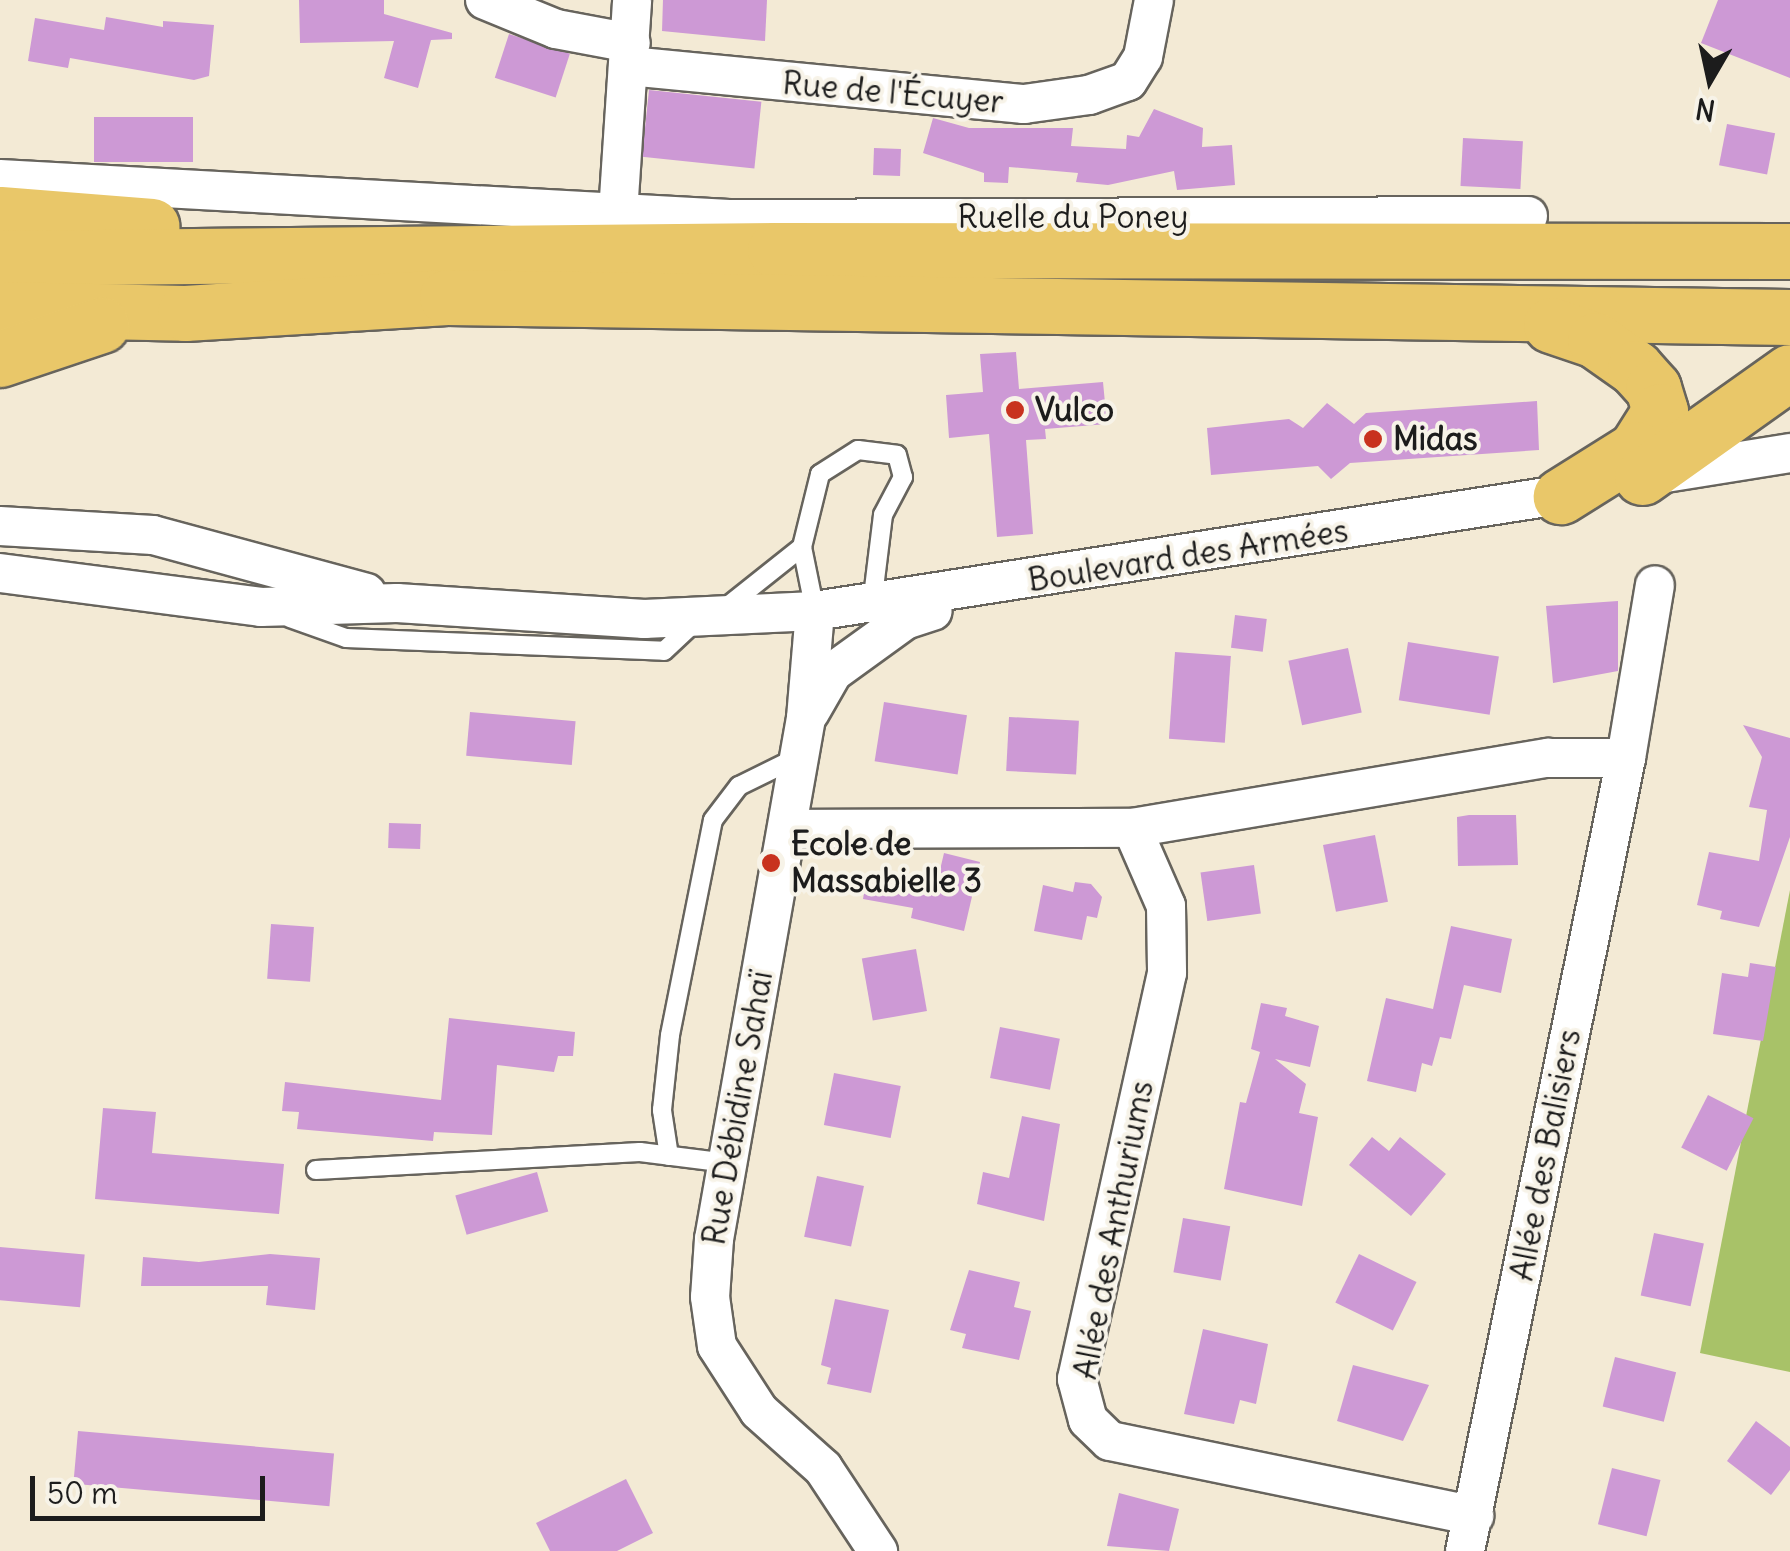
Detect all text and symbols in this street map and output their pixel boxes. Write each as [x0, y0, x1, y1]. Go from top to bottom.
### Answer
north arrow [1660, 30, 1760, 130]
street label: Rue de l'Écuyer [781, 64, 1005, 122]
text: N [1693, 90, 1718, 129]
street label: Ruelle du Poney [958, 198, 1188, 236]
place label: Vulco [1035, 391, 1114, 429]
marker: Vulco [1004, 399, 1026, 421]
place label: Midas [1393, 420, 1478, 458]
marker: Midas [1362, 428, 1384, 450]
street label: Boulevard des Armées [1025, 512, 1351, 600]
place label: Ecole de Massabielle 3 [791, 826, 982, 901]
marker: Ecole de Massabielle 3 [760, 852, 782, 874]
street label: Rue Débidine Sahaï [695, 968, 781, 1248]
street label: Allée des Balisiers [1503, 1026, 1589, 1284]
street label: Allée des Anthuriums [1066, 1078, 1162, 1382]
scale bar [35, 1456, 270, 1518]
text: 50 m [47, 1474, 117, 1512]

